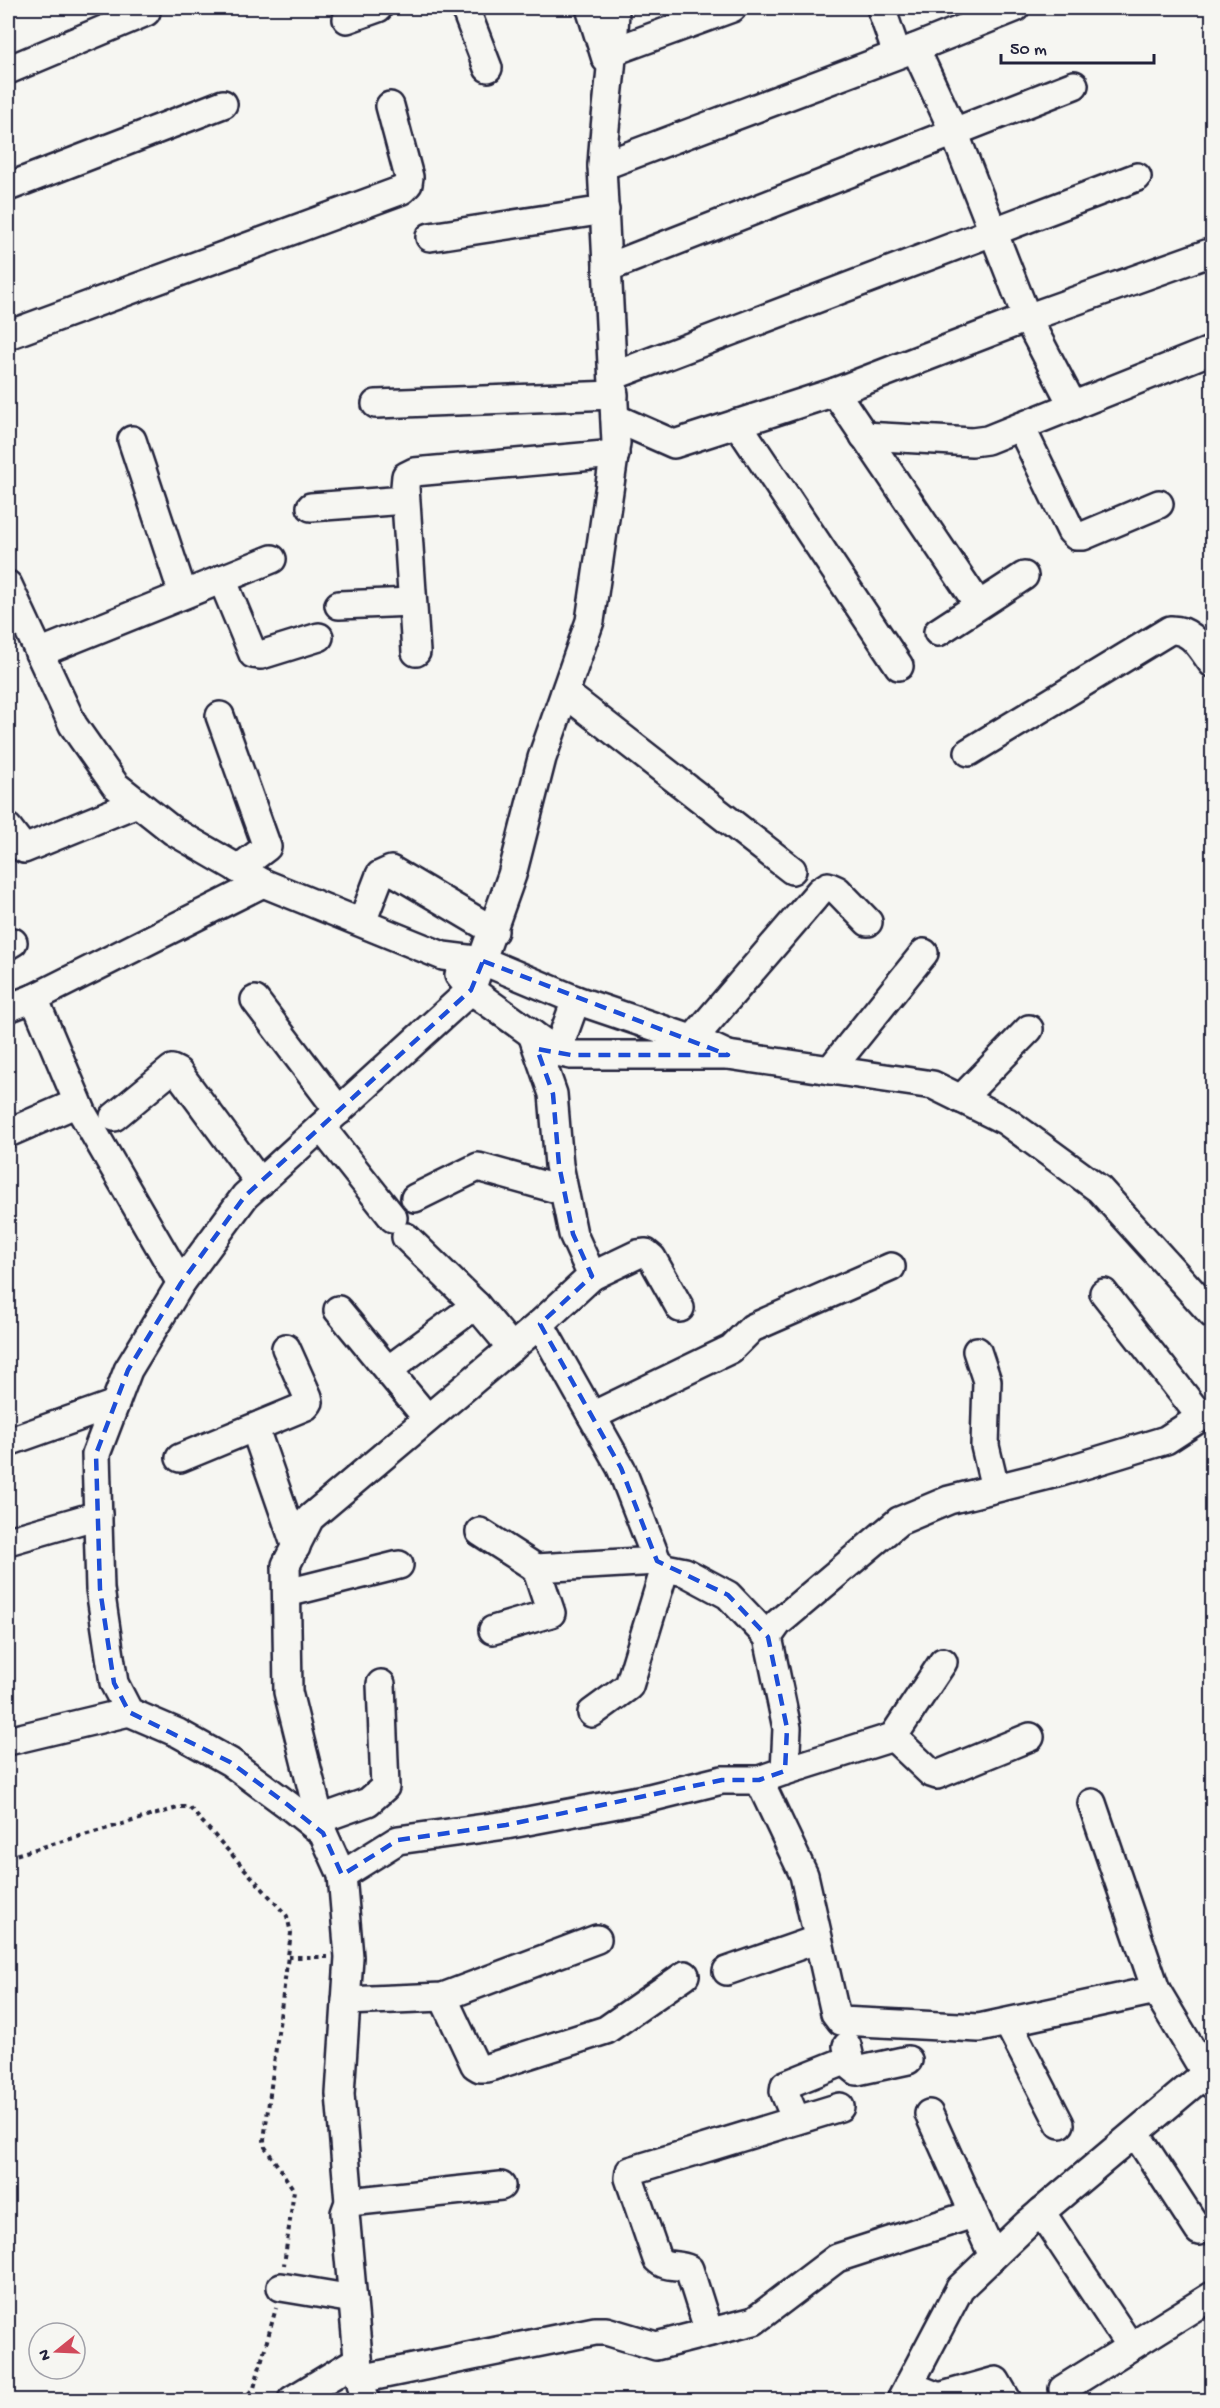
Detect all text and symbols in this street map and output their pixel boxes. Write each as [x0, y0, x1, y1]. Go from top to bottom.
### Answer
scale bar [1001, 27, 1154, 65]
text: 50 m [1010, 40, 1047, 61]
north arrow [27, 2321, 87, 2381]
text: N [35, 2346, 57, 2362]

